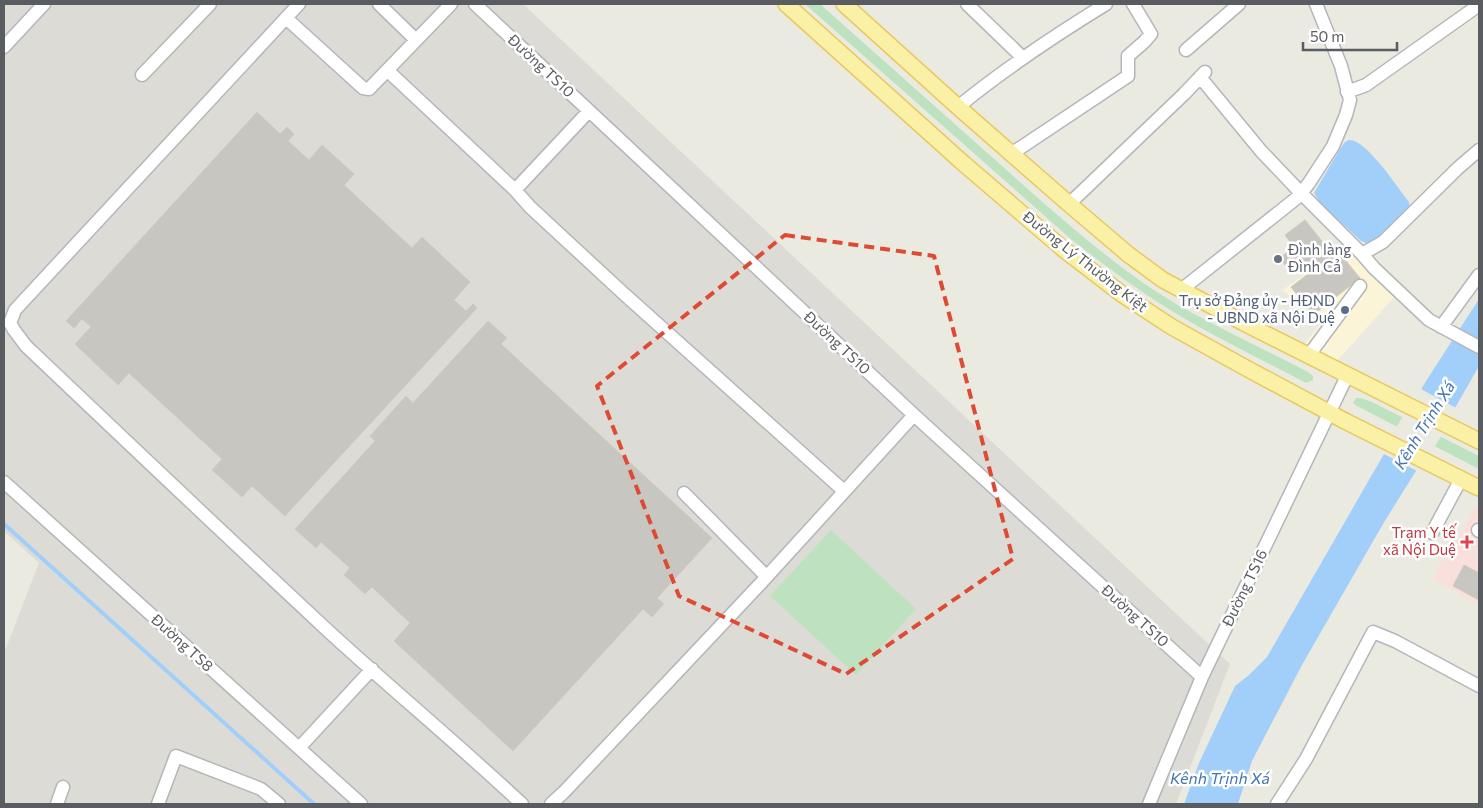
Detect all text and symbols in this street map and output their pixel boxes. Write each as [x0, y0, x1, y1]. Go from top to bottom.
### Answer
scale bar [1303, 20, 1397, 52]
text: 50 m [1310, 27, 1344, 45]
street label: Đường TS10 [504, 29, 579, 101]
street label: Đường Lý Thường Kiệt [1019, 206, 1151, 315]
place label: Đình làng Đình Cả [1287, 240, 1351, 275]
marker: Đình làng Đình Cả [1272, 253, 1284, 265]
place label: Trụ sở Đảng ủy - HĐND - UBND xã Nội Duệ [1179, 291, 1335, 326]
marker: Trụ sở Đảng ủy - HĐND - UBND xã Nội Duệ [1339, 304, 1351, 316]
street label: Đường TS10 [800, 306, 875, 378]
water label: Kênh Trịnh Xá [1389, 377, 1458, 472]
place label: Trạm Y tế xã Nội Duệ [1383, 523, 1458, 558]
marker: Trạm Y tế xã Nội Duệ [1460, 535, 1474, 549]
street label: Đường TS16 [1217, 546, 1271, 630]
street label: Đường TS10 [1098, 580, 1173, 650]
street label: Đường TS8 [147, 609, 217, 675]
water label: Kênh Trịnh Xá [1170, 768, 1271, 787]

